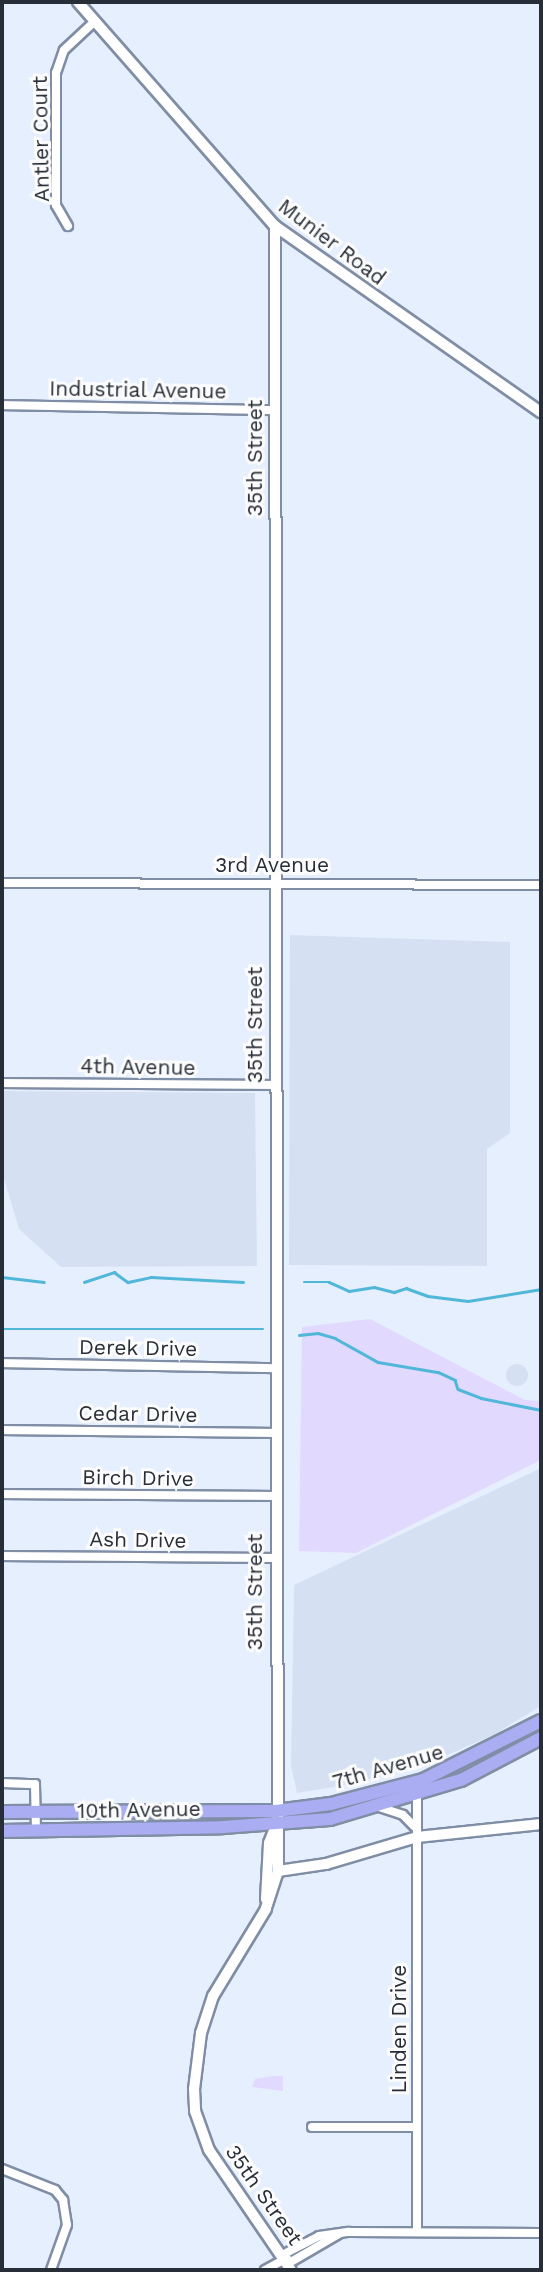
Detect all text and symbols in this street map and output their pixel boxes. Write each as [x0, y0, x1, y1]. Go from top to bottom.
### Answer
street label: Antler Court [27, 76, 55, 202]
street label: Munier Road [273, 193, 391, 291]
street label: Industrial Avenue [48, 376, 228, 404]
street label: 35th Street [242, 400, 268, 516]
street label: 3rd Avenue [214, 852, 330, 878]
street label: 35th Street [242, 967, 268, 1083]
street label: 4th Avenue [80, 1053, 196, 1081]
street label: Derek Drive [78, 1334, 198, 1362]
street label: Cedar Drive [78, 1400, 198, 1428]
street label: Birch Drive [82, 1464, 194, 1492]
street label: Ash Drive [89, 1527, 187, 1553]
street label: 35th Street [242, 1534, 268, 1650]
street label: 7th Avenue [329, 1739, 447, 1795]
street label: 10th Avenue [77, 1796, 201, 1824]
street label: Linden Drive [386, 1965, 412, 2093]
street label: 35th Street [220, 2140, 308, 2250]

